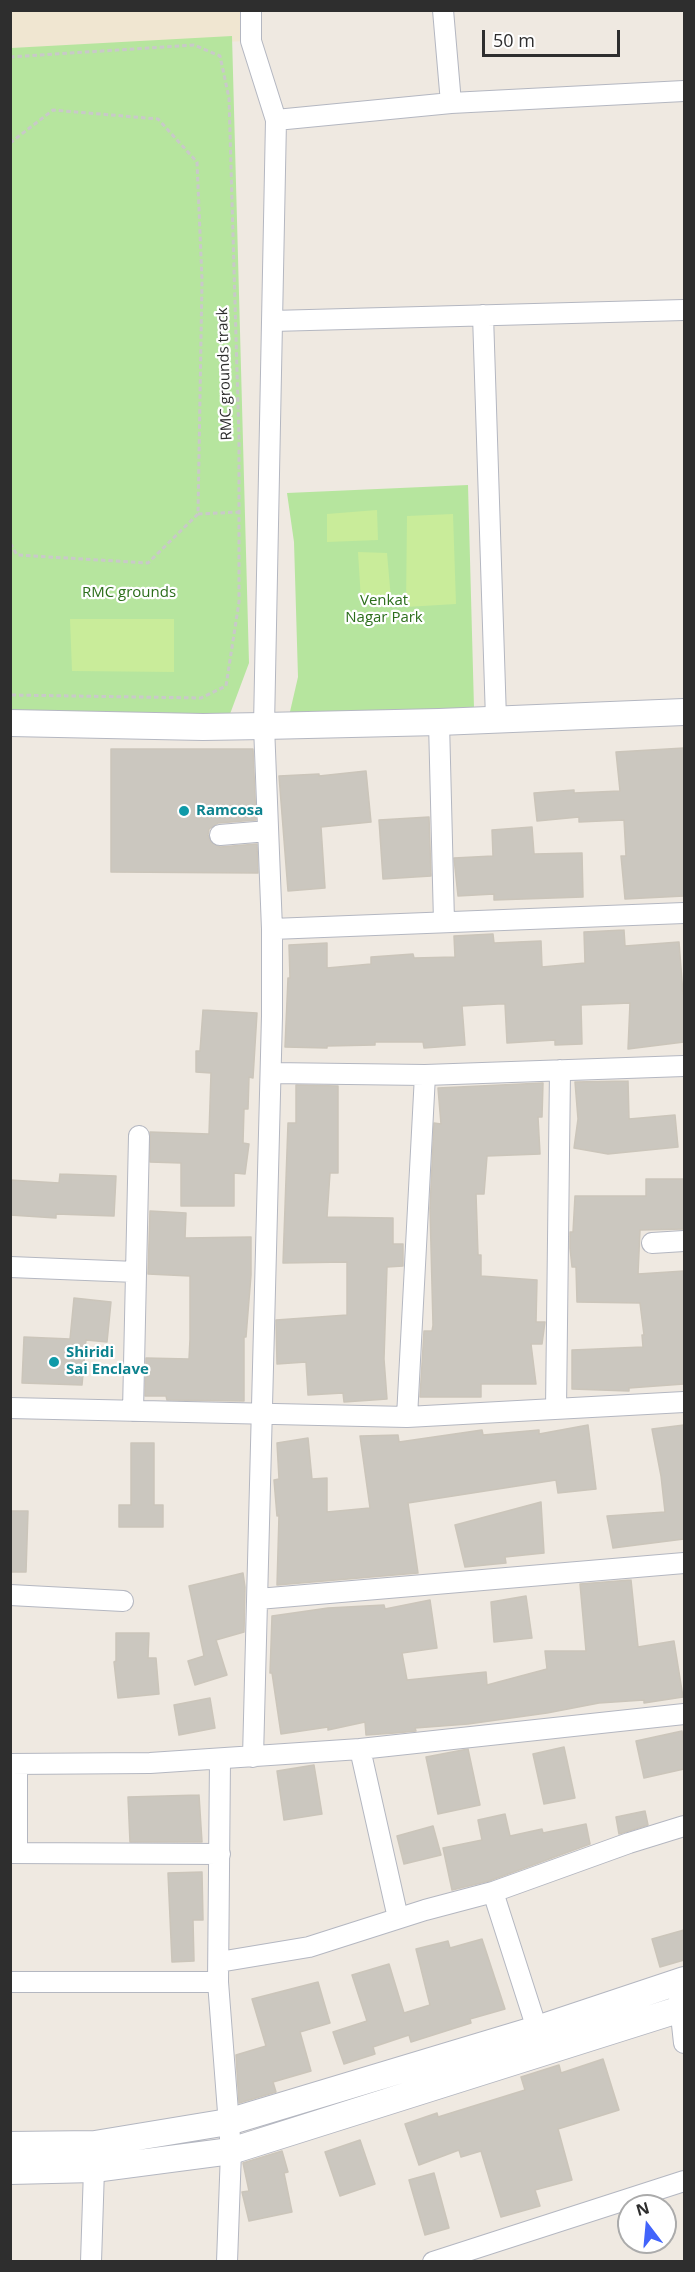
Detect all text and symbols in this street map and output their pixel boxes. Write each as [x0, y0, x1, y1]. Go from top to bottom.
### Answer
scale bar [485, 18, 623, 56]
text: 50 m [493, 28, 535, 52]
street label: RMC grounds track [214, 307, 236, 441]
park label: RMC grounds [82, 584, 176, 602]
park label: Venkat Nagar Park [345, 592, 423, 627]
place label: Ramcosa [196, 802, 263, 820]
marker: Ramcosa [177, 804, 191, 818]
place label: Shiridi Sai Enclave [66, 1344, 149, 1379]
marker: Shiridi Sai Enclave [47, 1355, 61, 1369]
north arrow [617, 2194, 677, 2254]
text: N [633, 2196, 652, 2221]

